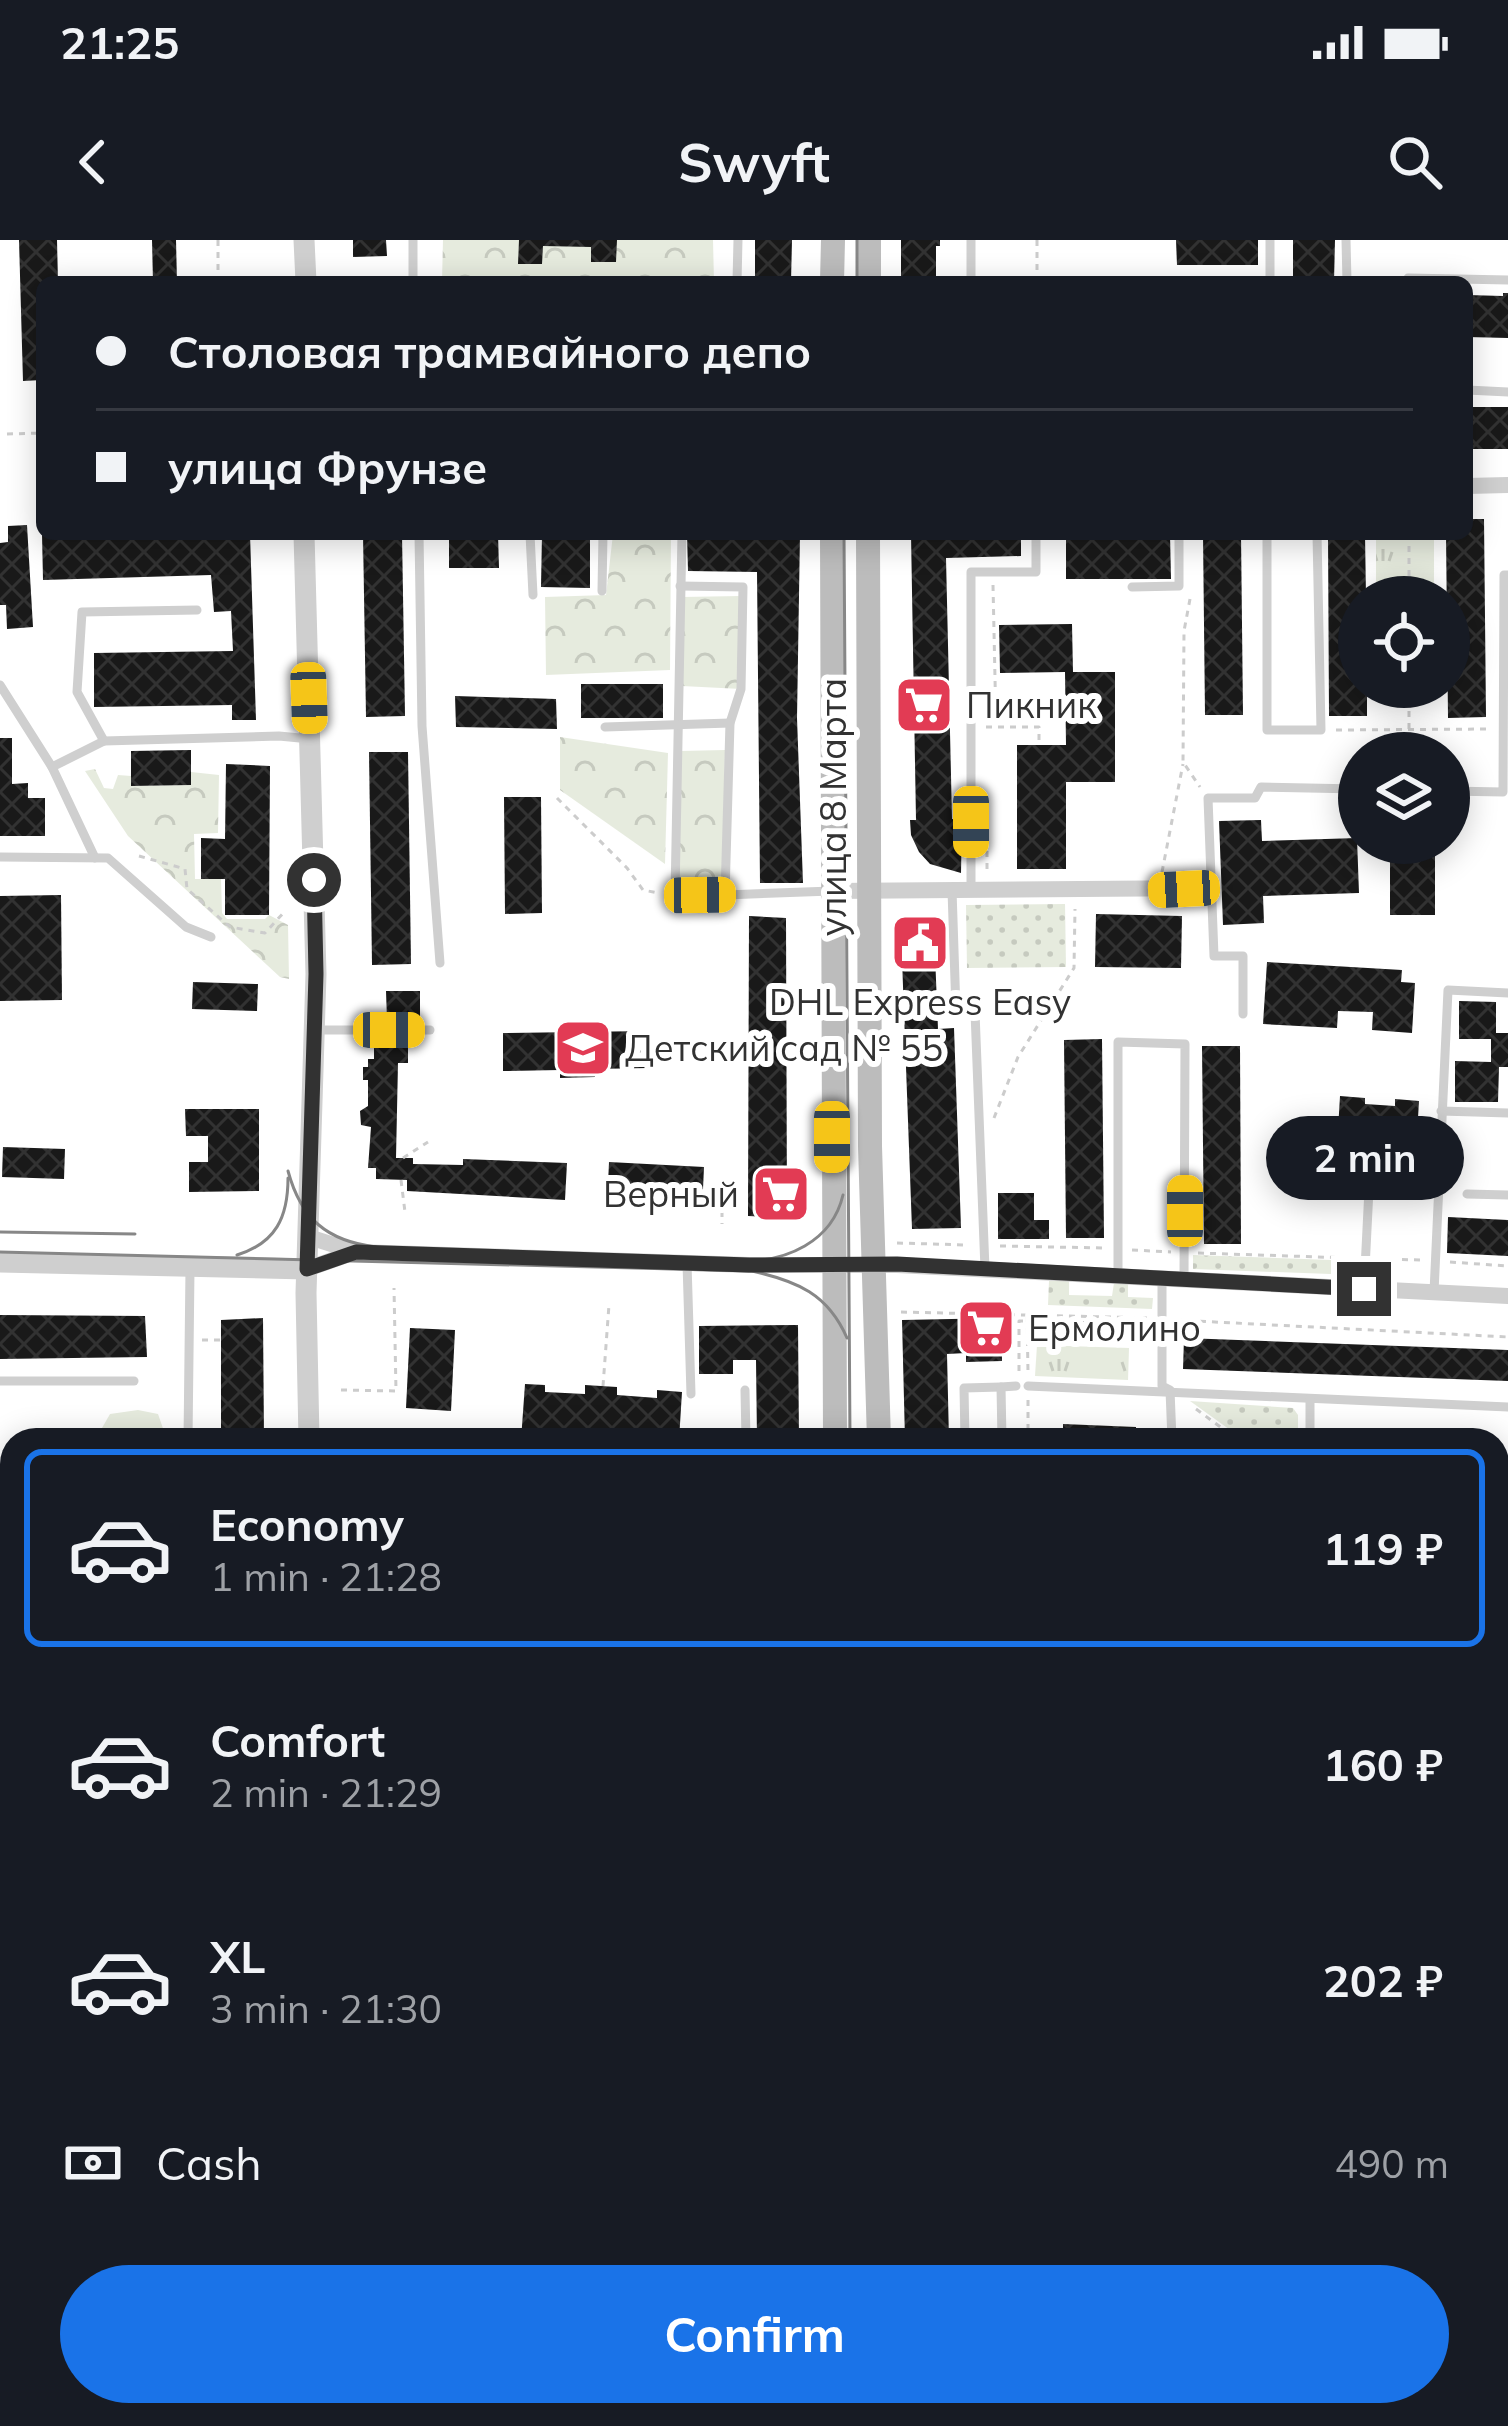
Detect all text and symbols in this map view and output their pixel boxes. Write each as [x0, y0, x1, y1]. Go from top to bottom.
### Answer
text: 21:25 [60, 14, 179, 70]
text: Swyft [678, 128, 830, 196]
icon: back [60, 129, 126, 195]
icon: search [1382, 129, 1448, 195]
text: Столовая трамвайного депо [168, 323, 811, 379]
text: улица Фрунзе [168, 439, 487, 495]
map controls [1338, 576, 1470, 864]
button: locate [1338, 576, 1470, 708]
car [290, 661, 328, 735]
supermarket icon: Пикник [893, 674, 955, 736]
street label: улица 8 Марта [810, 678, 855, 936]
place label: Пикник [966, 682, 1097, 727]
button: layers [1338, 732, 1470, 864]
car [953, 786, 989, 858]
route start [287, 853, 341, 907]
car [1147, 869, 1221, 909]
car [664, 876, 736, 914]
public building icon: DHL Express Easy [889, 912, 951, 974]
place label: DHL Express Easy [769, 979, 1071, 1024]
car [353, 1012, 425, 1048]
school or university icon: Детский сад № 55 [552, 1017, 614, 1079]
place label: Детский сад № 55 [625, 1025, 943, 1070]
car [814, 1101, 850, 1173]
callout: 2 min [1265, 1115, 1463, 1199]
text: 2 min [1314, 1133, 1416, 1182]
supermarket icon: Верный [750, 1163, 812, 1225]
place label: Верный [603, 1171, 739, 1216]
car [1167, 1175, 1203, 1247]
route end [1337, 1262, 1391, 1316]
supermarket icon: Ермолино [955, 1297, 1017, 1359]
place label: Ермолино [1028, 1305, 1201, 1350]
icon: car [66, 1494, 174, 1602]
text: Economy [210, 1496, 404, 1552]
text: 119 ₽ [1323, 1520, 1443, 1576]
text: 1 min · 21:28 [210, 1552, 442, 1601]
icon: car [66, 1710, 174, 1818]
text: Comfort [210, 1712, 385, 1768]
text: 160 ₽ [1323, 1736, 1443, 1792]
text: 2 min · 21:29 [210, 1768, 442, 1817]
icon: car [66, 1926, 174, 2034]
text: XL [210, 1928, 265, 1984]
text: 202 ₽ [1323, 1952, 1443, 2008]
text: 3 min · 21:30 [210, 1984, 442, 2033]
icon: cash [60, 2130, 126, 2196]
text: Cash [156, 2135, 262, 2191]
text: 490 m [1334, 2139, 1449, 2188]
button: Confirm [60, 2265, 1449, 2403]

